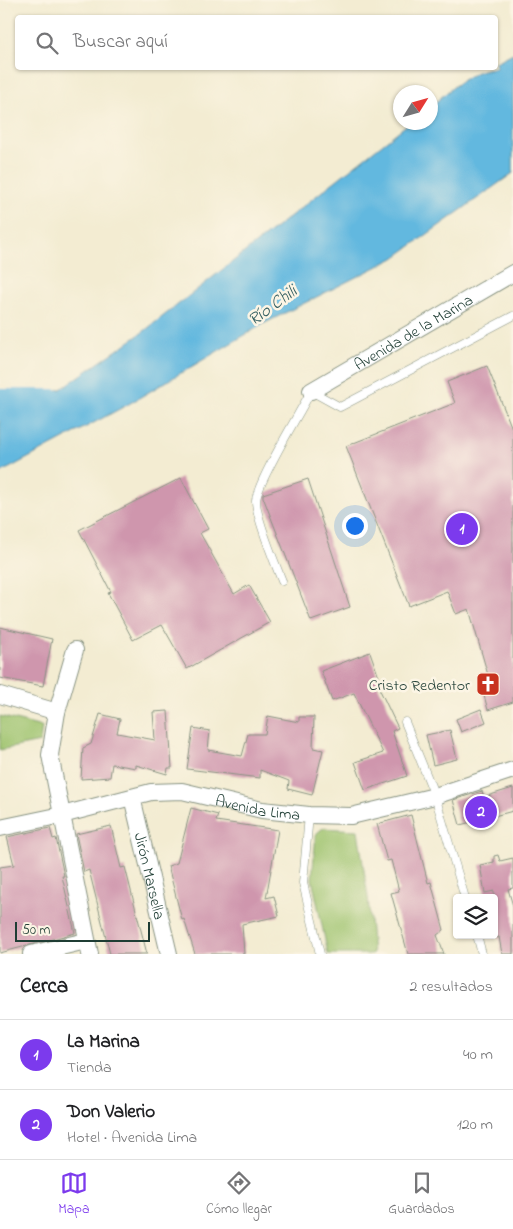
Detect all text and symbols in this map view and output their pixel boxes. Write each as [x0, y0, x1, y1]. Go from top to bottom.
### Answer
search box [15, 15, 498, 70]
icon: search [33, 29, 61, 57]
text: Buscar aquí [73, 29, 168, 56]
north arrow [393, 85, 438, 130]
water label: Río Chili [243, 279, 304, 333]
street label: Avenida de la Marina [350, 289, 478, 377]
pin: 1 [446, 510, 478, 548]
your location [342, 513, 368, 539]
church icon: Cristo Redentor [475, 671, 501, 697]
place label: Cristo Redentor [369, 674, 470, 698]
street label: Avenida Lima [213, 789, 301, 828]
pin: 2 [465, 793, 497, 831]
street label: Jirón Marsella [127, 830, 170, 922]
map controls [453, 894, 498, 939]
button: layers [453, 894, 498, 939]
scale bar [15, 919, 150, 942]
text: 50 m [22, 920, 50, 941]
text: Cerca [20, 972, 68, 1002]
text: 2 resultados [410, 975, 493, 999]
text: La Marina [67, 1029, 140, 1056]
text: 1 [33, 1043, 39, 1067]
text: 40 m [463, 1043, 493, 1067]
text: Tienda [67, 1056, 112, 1080]
text: Don Valerio [67, 1099, 155, 1126]
text: 2 [32, 1113, 40, 1137]
text: 120 m [457, 1113, 493, 1137]
text: Hotel · Avenida Lima [67, 1126, 197, 1150]
tab: Mapa [58, 1169, 90, 1220]
tab: Cómo llegar [206, 1169, 272, 1220]
tab: Guardados [388, 1169, 455, 1220]

